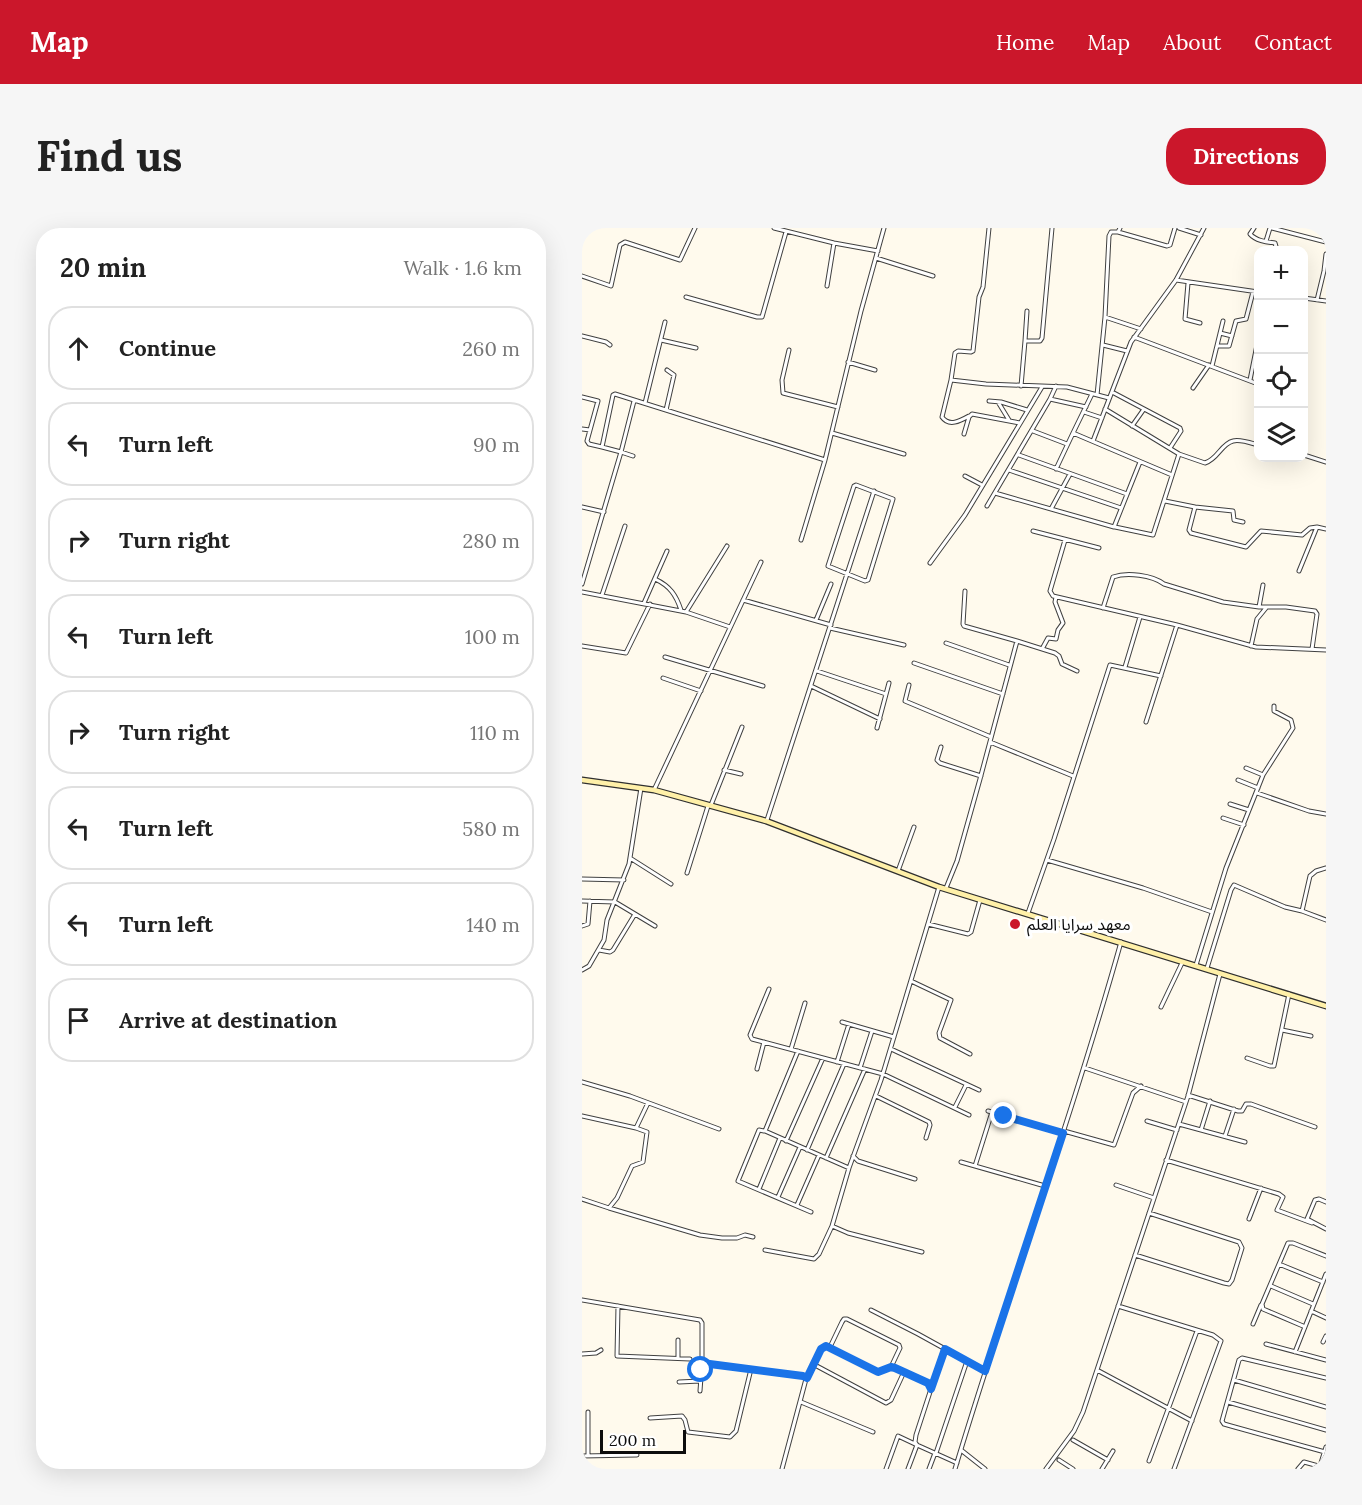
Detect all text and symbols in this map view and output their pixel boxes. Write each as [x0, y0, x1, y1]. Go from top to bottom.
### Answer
text: Map [30, 24, 89, 60]
text: Home [996, 29, 1054, 56]
text: Map [1087, 29, 1130, 56]
text: About [1163, 29, 1221, 56]
text: Contact [1254, 29, 1332, 56]
button: Directions [1166, 128, 1326, 185]
text: Find us [36, 129, 182, 183]
map controls [1254, 246, 1308, 462]
button: + [1254, 246, 1308, 300]
text: 20 min [60, 251, 146, 284]
text: Walk · 1.6 km [403, 255, 522, 280]
button: − [1254, 300, 1308, 354]
icon: ahead [62, 332, 95, 365]
text: Continue [119, 334, 216, 362]
text: 260 m [462, 336, 520, 361]
button: locate [1254, 354, 1308, 408]
button: layers [1254, 408, 1308, 462]
icon: left [62, 428, 95, 461]
text: Turn left [119, 430, 213, 458]
text: 90 m [473, 432, 520, 457]
icon: right [62, 524, 95, 557]
text: Turn right [119, 526, 230, 554]
text: 280 m [462, 528, 520, 553]
icon: left [62, 620, 95, 653]
text: Turn left [119, 622, 213, 650]
text: 100 m [465, 624, 520, 649]
icon: right [62, 716, 95, 749]
text: Turn right [119, 718, 230, 746]
text: 110 m [470, 720, 520, 745]
icon: left [62, 812, 95, 845]
text: Turn left [119, 814, 213, 842]
text: 580 m [462, 816, 520, 841]
icon: left [62, 908, 95, 941]
text: Turn left [119, 910, 213, 938]
text: 140 m [466, 912, 520, 937]
place label: معهد سرايا العلم [1027, 914, 1131, 937]
marker: معهد سرايا العلم [1008, 917, 1022, 931]
icon: arrive [62, 1004, 95, 1037]
text: Arrive at destination [119, 1006, 337, 1034]
route end [990, 1102, 1016, 1128]
route start [687, 1356, 713, 1382]
scale bar [600, 1427, 686, 1454]
text: 200 m [609, 1430, 656, 1450]

